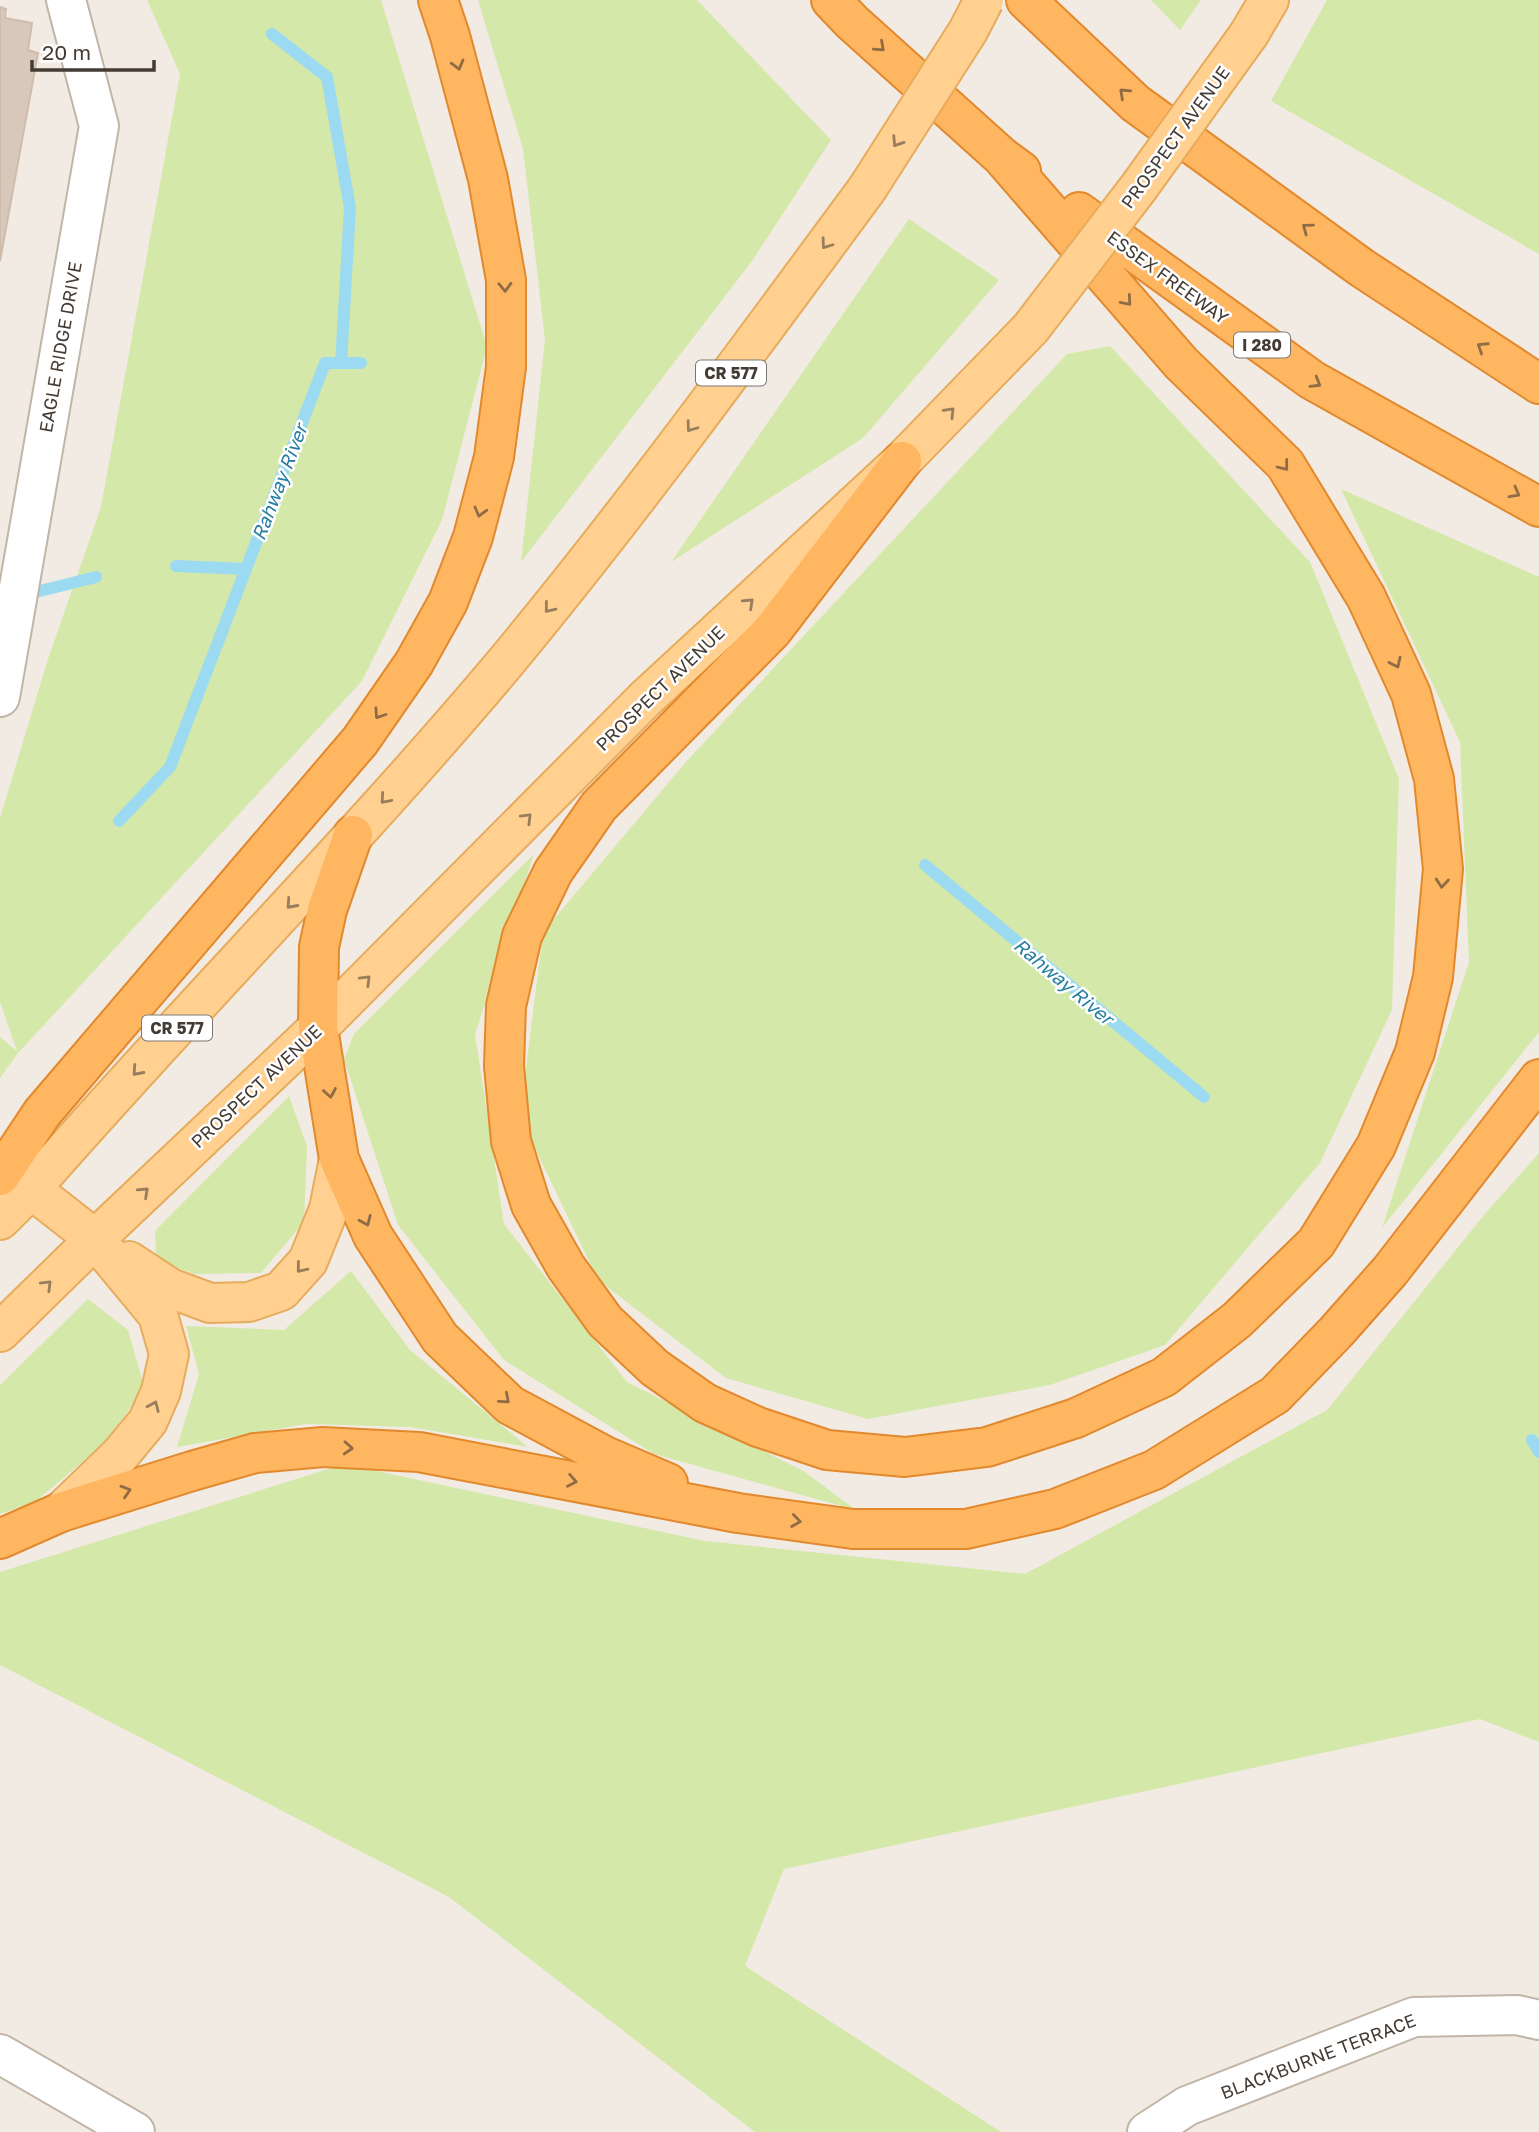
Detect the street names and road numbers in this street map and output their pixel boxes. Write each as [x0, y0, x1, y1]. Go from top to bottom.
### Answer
street label: PROSPECT AVENUE [1116, 62, 1234, 212]
street label: ESSEX FREEWAY [1103, 226, 1233, 329]
street label: EAGLE RIDGE DRIVE [34, 260, 86, 434]
road number: I 280 [1234, 332, 1290, 358]
road number: CR 577 [696, 360, 766, 386]
street label: PROSPECT AVENUE [591, 621, 729, 755]
road number: CR 577 [142, 1016, 212, 1040]
street label: PROSPECT AVENUE [186, 1020, 326, 1152]
street label: BLACKBURNE TERRACE [1217, 2009, 1419, 2103]

